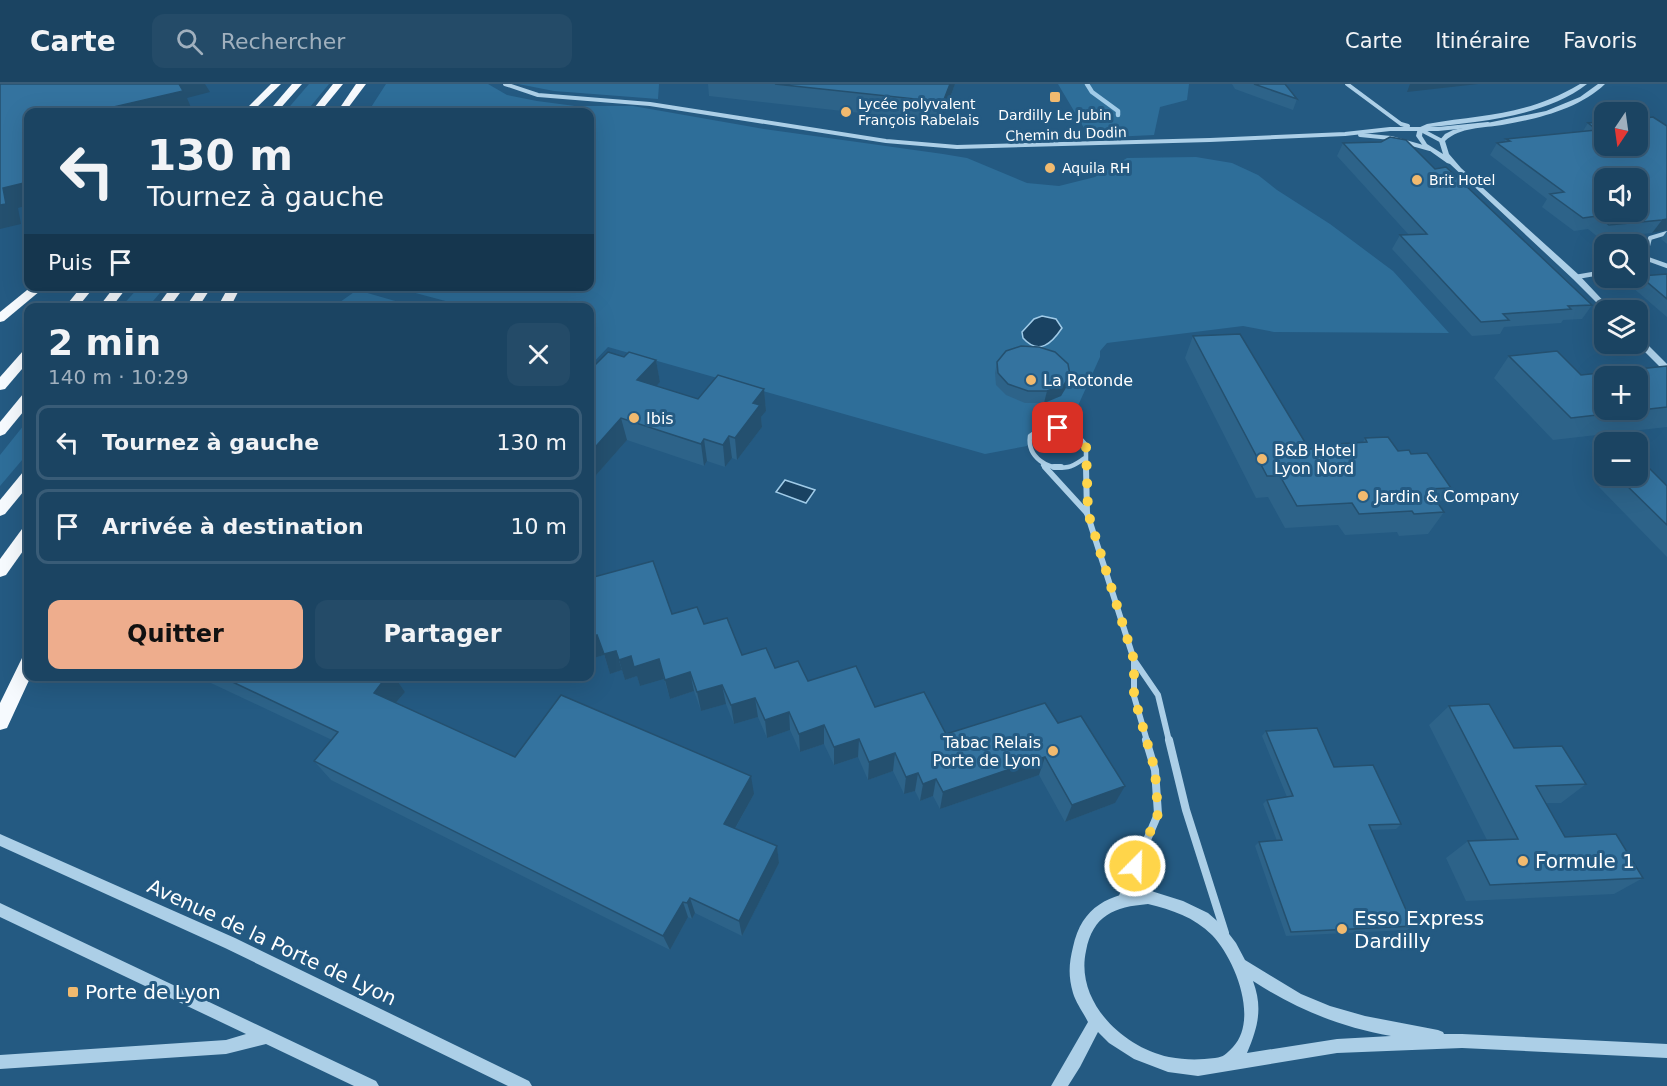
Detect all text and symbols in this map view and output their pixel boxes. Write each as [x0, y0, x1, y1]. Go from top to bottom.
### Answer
search box [152, 14, 572, 68]
text: Carte [30, 25, 116, 58]
icon: search [173, 25, 206, 58]
text: Rechercher [221, 29, 345, 54]
text: Carte [1345, 29, 1402, 53]
text: Itinéraire [1435, 29, 1530, 53]
text: Favoris [1563, 29, 1637, 53]
marker: Dardilly Le Jubin [1048, 90, 1062, 104]
place label: Lycée polyvalent François Rabelais [858, 96, 979, 128]
north arrow [1594, 102, 1648, 156]
map controls [1594, 102, 1648, 486]
marker: Lycée polyvalent François Rabelais [839, 105, 853, 119]
place label: Dardilly Le Jubin [998, 107, 1112, 123]
street label: Chemin du Dodin [1005, 124, 1127, 144]
text: 130 m [147, 131, 293, 180]
icon: left [48, 132, 126, 210]
place label: Aquila RH [1062, 160, 1130, 176]
marker: Aquila RH [1043, 161, 1057, 175]
button: sound [1594, 168, 1648, 222]
place label: Brit Hotel [1429, 172, 1495, 188]
marker: Brit Hotel [1410, 173, 1424, 187]
text: Tournez à gauche [147, 181, 384, 212]
button: search [1594, 234, 1648, 288]
icon: arrive [104, 246, 137, 279]
text: Puis [48, 250, 92, 275]
button: layers [1594, 300, 1648, 354]
text: 2 min [48, 322, 161, 363]
button: close [507, 323, 570, 386]
text: 140 m · 10:29 [48, 365, 189, 389]
button: + [1594, 366, 1648, 420]
place label: La Rotonde [1043, 371, 1133, 390]
marker: La Rotonde [1024, 373, 1038, 387]
pin [1032, 402, 1083, 453]
place label: Ibis [646, 409, 674, 428]
marker: Ibis [627, 411, 641, 425]
icon: arrive [1041, 411, 1074, 444]
icon: left [51, 426, 84, 459]
text: Tournez à gauche [102, 430, 319, 455]
text: 130 m [497, 430, 567, 455]
button: − [1594, 432, 1648, 486]
place label: B&B Hotel Lyon Nord [1274, 441, 1356, 478]
marker: B&B Hotel Lyon Nord [1255, 452, 1269, 466]
place label: Jardin & Company [1374, 487, 1519, 506]
marker: Jardin & Company [1356, 489, 1370, 503]
icon: arrive [51, 510, 84, 543]
text: Arrivée à destination [102, 514, 364, 539]
text: 10 m [511, 514, 567, 539]
button: Quitter [48, 600, 303, 669]
button: Partager [315, 600, 570, 669]
place label: Tabac Relais Porte de Lyon [932, 733, 1041, 770]
marker: Tabac Relais Porte de Lyon [1046, 744, 1060, 758]
position arrow [1103, 834, 1167, 898]
place label: Formule 1 [1535, 849, 1635, 873]
marker: Formule 1 [1516, 854, 1530, 868]
street label: Avenue de la Porte de Lyon [144, 874, 400, 1010]
place label: Esso Express Dardilly [1354, 906, 1484, 953]
marker: Esso Express Dardilly [1335, 922, 1349, 936]
place label: Porte de Lyon [85, 980, 221, 1004]
marker: Porte de Lyon [66, 985, 80, 999]

